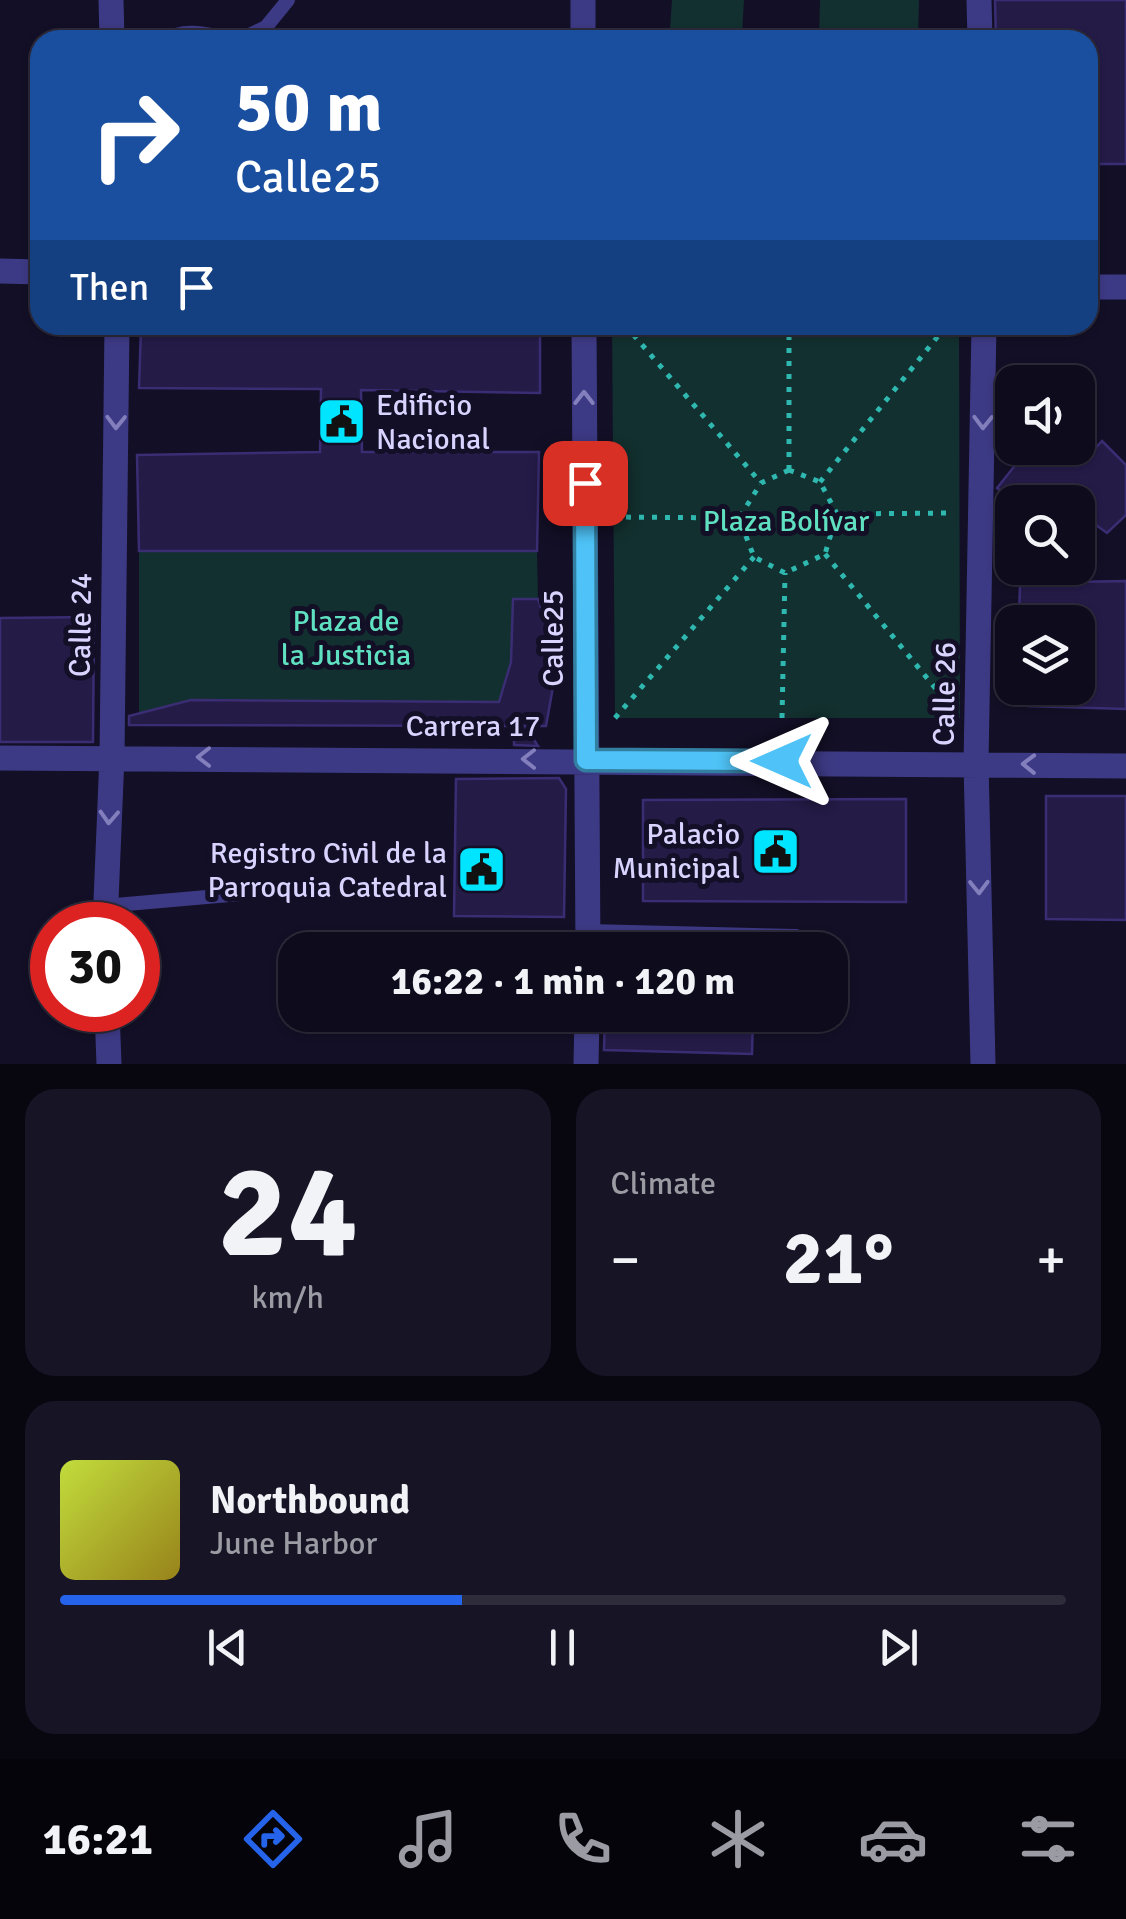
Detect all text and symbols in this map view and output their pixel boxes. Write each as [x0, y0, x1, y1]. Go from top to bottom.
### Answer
text: 50 m [235, 64, 383, 150]
icon: right [70, 70, 200, 200]
text: Calle25 [235, 150, 381, 205]
icon: arrive [169, 260, 224, 315]
text: Then [70, 264, 149, 311]
map controls [995, 365, 1095, 705]
button: sound [995, 365, 1095, 465]
place label: Edificio Nacional [376, 387, 490, 458]
one-way arrow [573, 389, 595, 404]
public building icon: Edificio Nacional [315, 396, 367, 448]
one-way arrow [972, 415, 993, 431]
one-way arrow [105, 416, 127, 431]
pin [543, 441, 628, 526]
icon: arrive [558, 456, 613, 511]
button: search [995, 485, 1095, 585]
park label: Plaza Bolívar [703, 503, 869, 540]
street label: Calle 24 [62, 573, 100, 677]
street label: Calle25 [535, 589, 572, 687]
park label: Plaza de la Justicia [281, 603, 411, 674]
button: layers [995, 605, 1095, 705]
street label: Calle 26 [926, 642, 964, 746]
street label: Carrera 17 [406, 708, 540, 745]
position arrow [730, 709, 834, 813]
one-way arrow [195, 746, 210, 768]
one-way arrow [520, 748, 536, 770]
one-way arrow [1020, 753, 1036, 775]
one-way arrow [99, 810, 120, 826]
place label: Palacio Municipal [612, 816, 740, 887]
public building icon: Palacio Municipal [749, 825, 801, 877]
place label: Registro Civil de la Parroquia Catedral [207, 835, 447, 906]
public building icon: Registro Civil de la Parroquia Catedral [456, 844, 508, 896]
one-way arrow [968, 880, 990, 896]
speed limit sign: 30 [30, 902, 160, 1032]
text: 16:22 · 1 min · 120 m [391, 958, 735, 1005]
text: 24 [218, 1133, 358, 1293]
text: Climate [611, 1164, 716, 1203]
text: 21° [783, 1212, 894, 1305]
text: − [611, 1226, 640, 1294]
text: + [1036, 1226, 1066, 1294]
text: km/h [252, 1278, 324, 1317]
text: Northbound [210, 1477, 410, 1524]
text: June Harbor [210, 1524, 377, 1563]
icon: previous [200, 1620, 255, 1675]
icon: pause [535, 1620, 590, 1675]
icon: next [871, 1620, 926, 1675]
icon: directions [238, 1804, 308, 1874]
icon: music [393, 1804, 463, 1874]
icon: phone [548, 1804, 618, 1874]
icon: climate [703, 1804, 773, 1874]
icon: car [858, 1804, 928, 1874]
icon: filters [1013, 1804, 1083, 1874]
text: 16:21 [43, 1812, 153, 1867]

